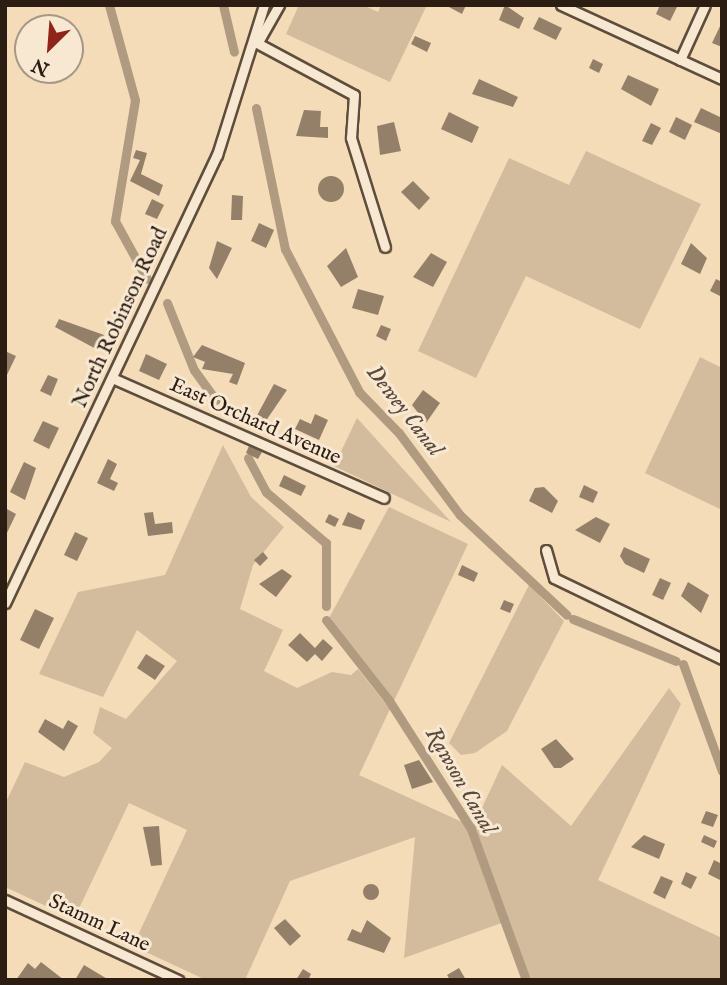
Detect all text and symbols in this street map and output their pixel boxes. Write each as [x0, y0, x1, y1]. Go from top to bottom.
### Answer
north arrow [14, 14, 84, 84]
text: N [28, 52, 54, 81]
street label: North Robinson Road [68, 224, 174, 412]
water label: Dewey Canal [360, 360, 448, 462]
street label: East Orchard Avenue [165, 373, 345, 471]
water label: Rawson Canal [418, 722, 502, 840]
street label: Stamm Lane [44, 890, 154, 958]

